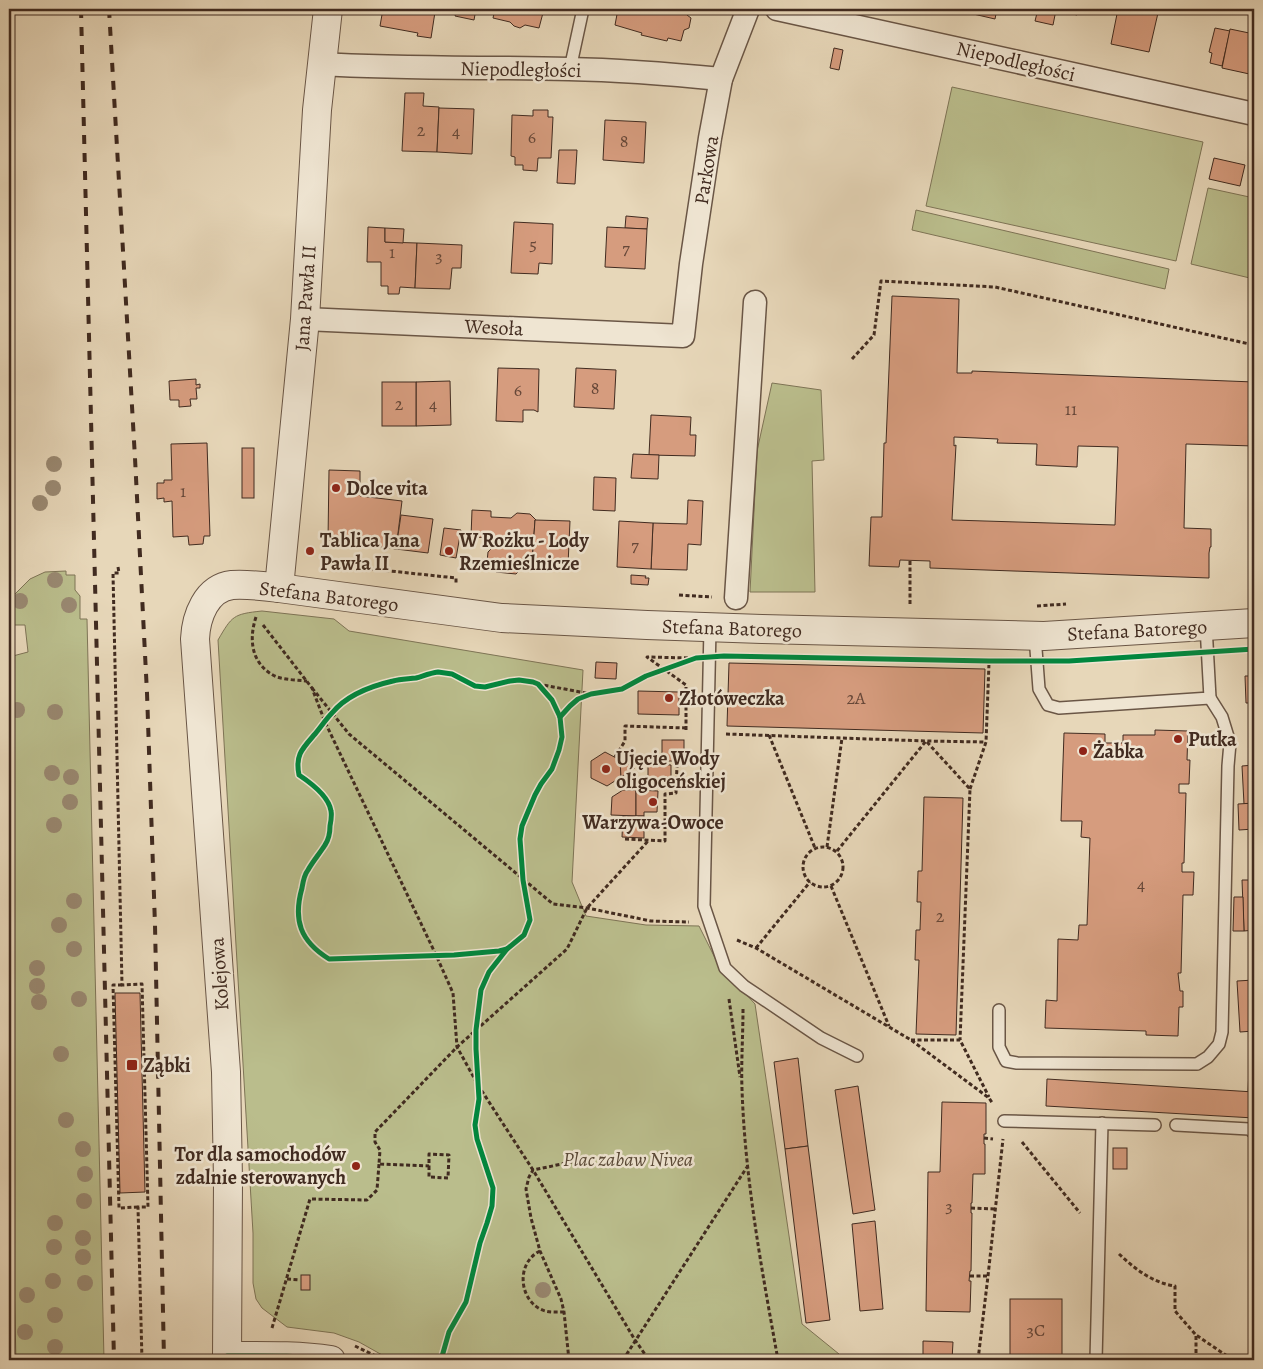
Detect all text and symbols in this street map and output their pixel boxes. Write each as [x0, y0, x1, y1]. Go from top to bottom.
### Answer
street label: Niepodległości [954, 35, 1078, 88]
street label: Niepodległości [460, 55, 582, 84]
house number: 2 [417, 118, 426, 142]
house number: 4 [452, 119, 460, 143]
house number: 6 [528, 125, 536, 149]
house number: 8 [620, 129, 628, 153]
street label: Parkowa [688, 133, 725, 207]
house number: 5 [529, 232, 537, 256]
house number: 7 [622, 236, 630, 260]
house number: 1 [389, 240, 395, 264]
street label: Jana Pawła II [288, 244, 323, 352]
house number: 3 [435, 244, 443, 268]
street label: Wesoła [463, 312, 525, 343]
house number: 8 [591, 376, 599, 400]
house number: 6 [514, 378, 522, 402]
house number: 2 [395, 392, 404, 416]
house number: 4 [429, 392, 437, 416]
house number: 11 [1065, 397, 1077, 421]
place label: Dolce vita [346, 475, 428, 502]
house number: 1 [180, 479, 186, 503]
marker: Dolce vita [330, 482, 342, 494]
place label: Tablica Jana Pawła II [320, 527, 420, 577]
place label: W Rożku - Lody Rzemieślnicze [458, 527, 590, 577]
house number: 7 [631, 533, 639, 557]
marker: Tablica Jana Pawła II [304, 545, 316, 557]
marker: W Rożku - Lody Rzemieślnicze [443, 545, 455, 557]
street label: Stefana Batorego [258, 575, 400, 618]
street label: Stefana Batorego [661, 613, 803, 644]
street label: Stefana Batorego [1066, 613, 1208, 648]
place label: Złotóweczka [679, 685, 785, 712]
house number: 2A [846, 686, 866, 710]
marker: Złotóweczka [663, 692, 675, 704]
place label: Putka [1188, 726, 1237, 753]
marker: Putka [1172, 733, 1184, 745]
place label: Żabka [1093, 738, 1145, 765]
place label: Ujęcie Wody oligoceńskiej [616, 745, 726, 795]
marker: Żabka [1077, 745, 1089, 757]
marker: Ujęcie Wody oligoceńskiej [600, 763, 612, 775]
marker: Warzywa-Owoce [647, 796, 659, 808]
place label: Warzywa-Owoce [581, 809, 724, 836]
house number: 4 [1137, 872, 1145, 896]
house number: 2 [936, 904, 945, 928]
street label: Kolejowa [203, 936, 236, 1012]
place label: Ząbki [143, 1052, 191, 1079]
marker: Ząbki [125, 1058, 139, 1072]
place label: Tor dla samochodów zdalnie sterowanych [175, 1141, 346, 1191]
park label: Plac zabaw Nivea [563, 1146, 693, 1173]
marker: Tor dla samochodów zdalnie sterowanych [350, 1160, 362, 1172]
house number: 3 [945, 1194, 953, 1218]
house number: 3C [1027, 1318, 1045, 1342]

